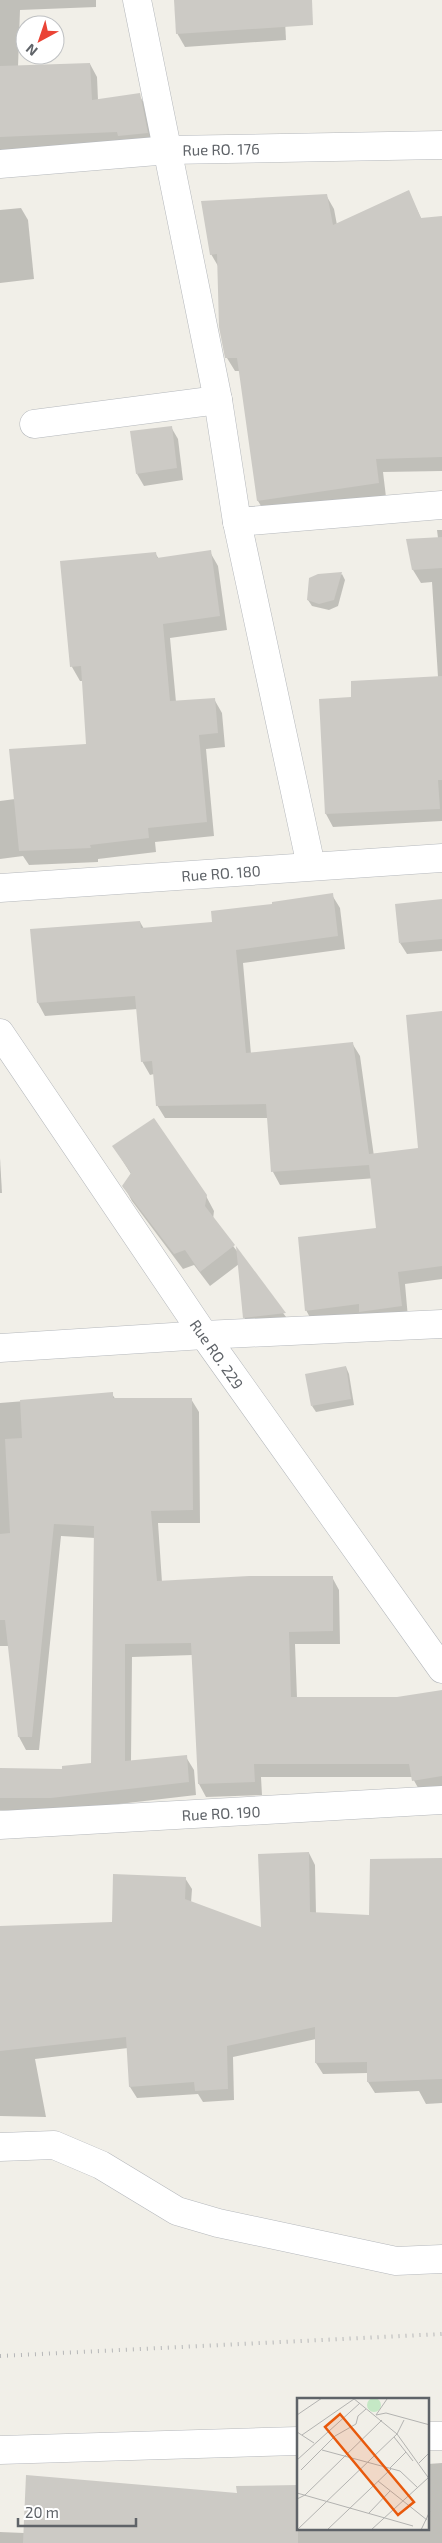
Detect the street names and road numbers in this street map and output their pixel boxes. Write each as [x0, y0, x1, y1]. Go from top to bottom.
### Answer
street label: Rue RO. 176 [182, 139, 260, 159]
street label: Rue RO. 180 [181, 861, 261, 885]
street label: Rue RO. 229 [186, 1316, 248, 1392]
street label: Rue RO. 190 [181, 1802, 261, 1824]

